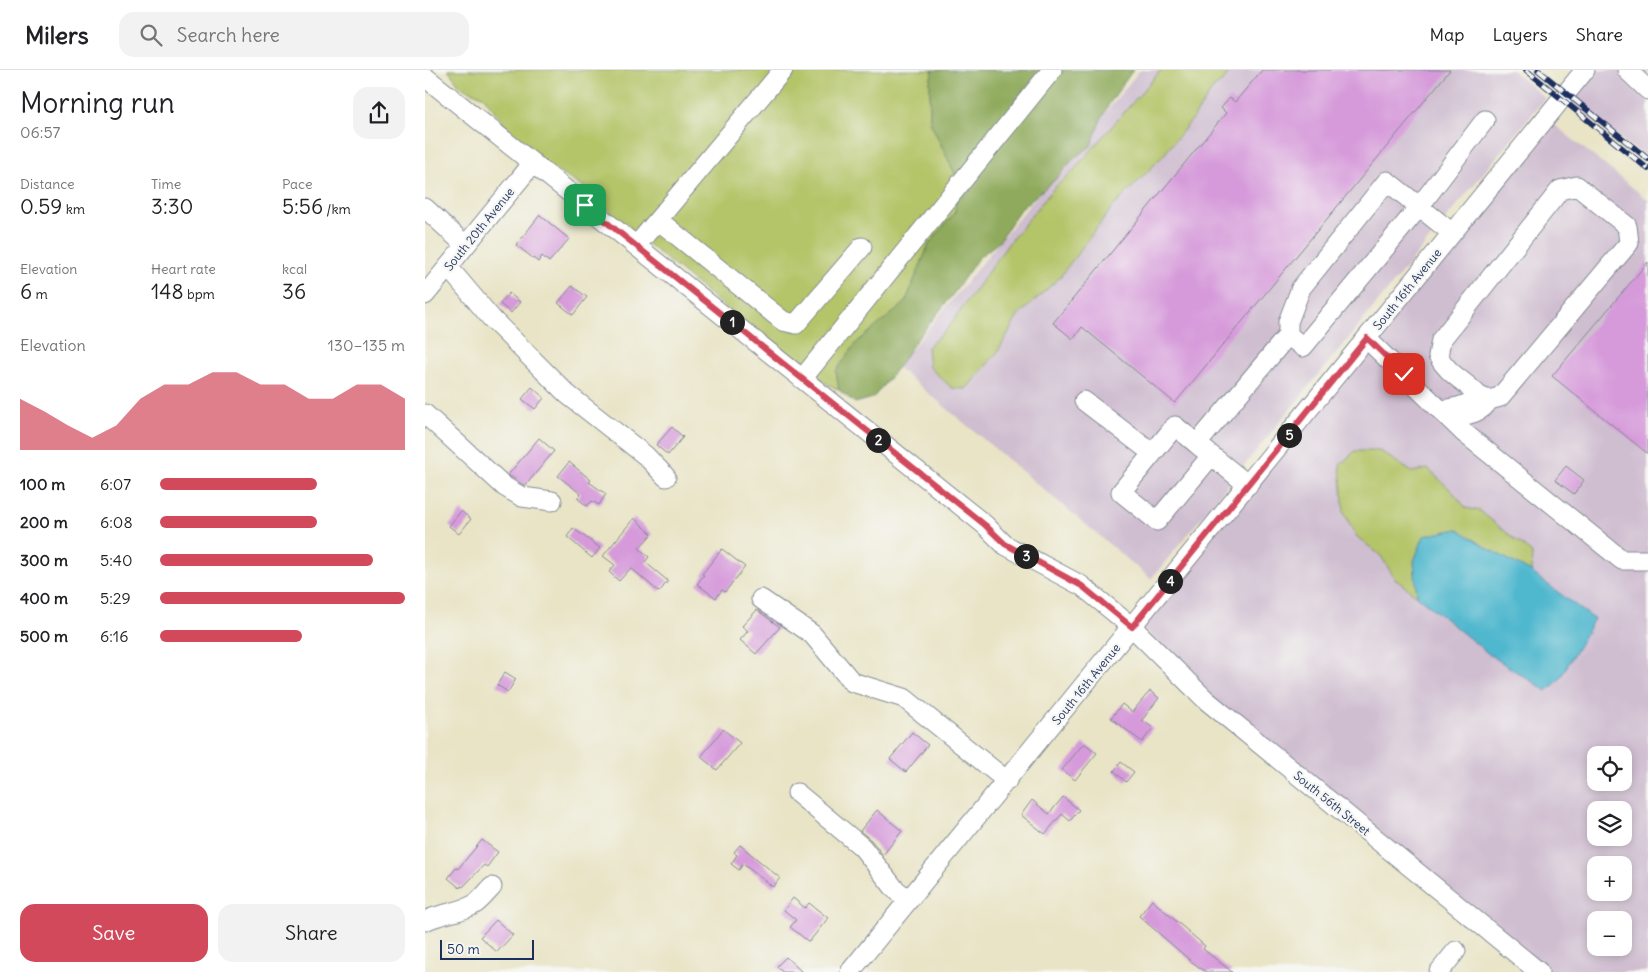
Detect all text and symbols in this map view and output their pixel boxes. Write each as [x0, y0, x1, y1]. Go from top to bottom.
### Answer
search box [119, 12, 469, 57]
text: Milers [25, 20, 89, 50]
icon: search [137, 21, 165, 49]
text: Search here [177, 23, 280, 47]
text: Map [1429, 23, 1464, 46]
text: Layers [1492, 23, 1548, 46]
text: Share [1576, 23, 1623, 46]
text: Morning run [20, 85, 175, 121]
button: share [353, 87, 405, 139]
text: 06:57 [20, 122, 60, 142]
text: Distance [20, 175, 75, 193]
text: Time [151, 175, 181, 193]
text: Pace [282, 175, 312, 193]
street label: South 20th Avenue [441, 184, 517, 274]
pin [564, 184, 606, 226]
icon: arrive [571, 191, 599, 219]
text: 0.59 [20, 193, 62, 220]
text: 3:30 [151, 193, 193, 220]
text: 5:56 [282, 193, 323, 220]
text: km [62, 200, 85, 218]
text: /km [323, 200, 351, 218]
street label: South 16th Avenue [1370, 245, 1444, 333]
text: Elevation [20, 260, 77, 278]
text: Heart rate [151, 260, 216, 278]
text: kcal [282, 260, 307, 278]
text: 6 [20, 278, 32, 305]
text: 148 [151, 278, 184, 305]
text: 36 [282, 278, 306, 305]
text: m [32, 285, 48, 303]
text: bpm [184, 285, 215, 303]
pin: 1 [719, 310, 745, 334]
text: 1 [730, 313, 735, 331]
text: Elevation [20, 335, 86, 355]
text: 130–135 m [327, 335, 405, 355]
pin [1383, 353, 1425, 395]
icon: check [1390, 360, 1418, 388]
pin: 5 [1277, 422, 1301, 448]
text: 5 [1285, 426, 1294, 444]
pin: 2 [865, 428, 891, 452]
text: 2 [875, 431, 882, 449]
text: 100 m [20, 474, 65, 494]
text: 6:07 [100, 474, 131, 494]
text: 200 m [20, 512, 68, 532]
text: 6:08 [100, 512, 133, 532]
pin: 3 [1013, 544, 1039, 568]
text: 3 [1023, 547, 1030, 565]
text: 300 m [20, 550, 68, 570]
text: 5:40 [100, 550, 133, 570]
pin: 4 [1157, 568, 1183, 594]
text: 4 [1166, 572, 1175, 590]
text: 400 m [20, 588, 68, 608]
text: 5:29 [100, 588, 131, 608]
text: 500 m [20, 626, 68, 646]
text: 6:16 [100, 626, 128, 646]
street label: South 16th Avenue [1049, 640, 1123, 728]
map controls [1587, 746, 1632, 956]
button: locate [1587, 746, 1632, 791]
street label: South 56th Street [1291, 768, 1373, 838]
button: layers [1587, 801, 1632, 846]
button: + [1587, 856, 1632, 901]
button: Save [20, 904, 208, 962]
button: Share [218, 904, 405, 962]
button: − [1587, 911, 1632, 956]
scale bar [440, 937, 534, 960]
text: 50 m [447, 940, 480, 958]

